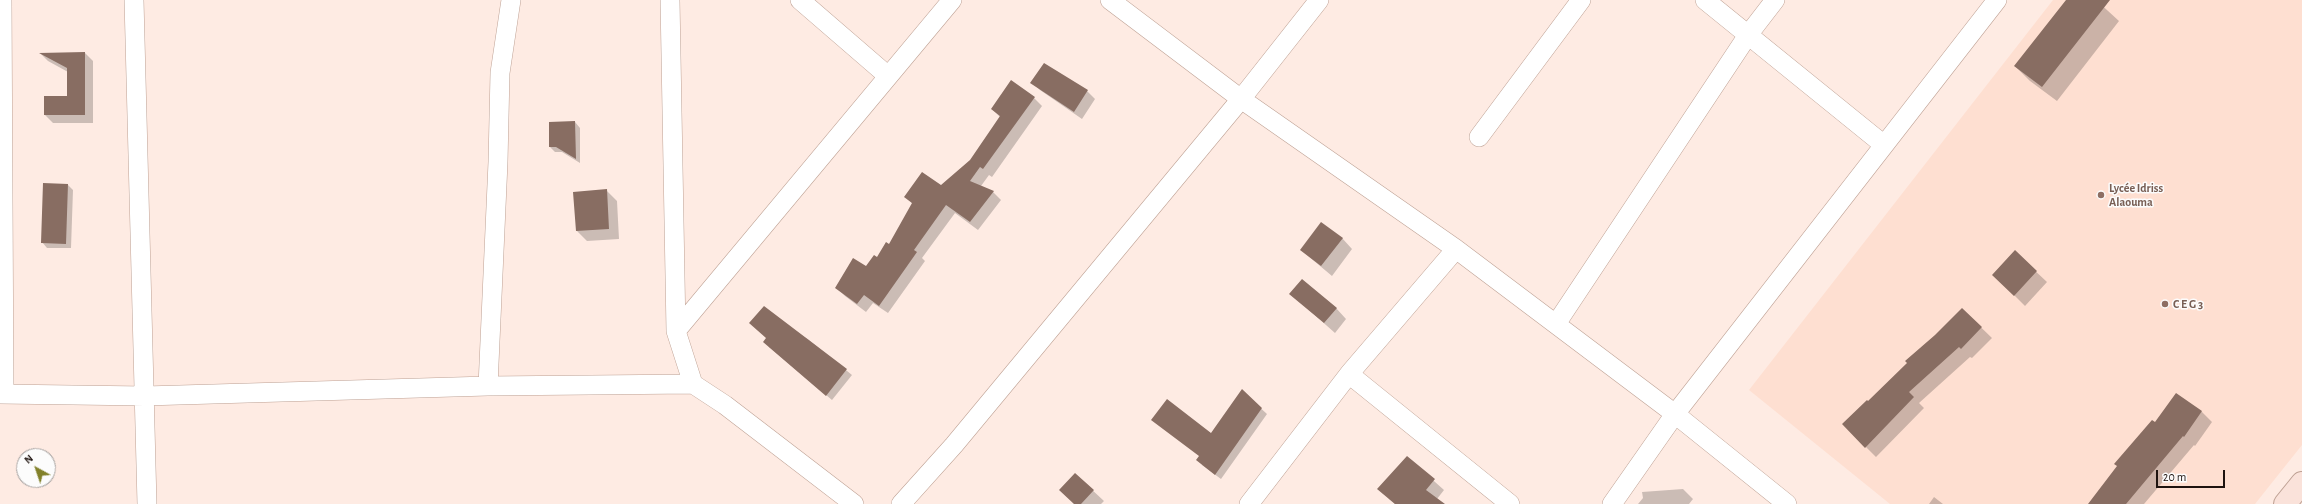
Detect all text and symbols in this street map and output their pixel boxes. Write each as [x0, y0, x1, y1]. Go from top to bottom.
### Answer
place label: Lycée Idriss Alaouma [2109, 181, 2163, 209]
marker: Lycée Idriss Alaouma [2096, 190, 2106, 200]
place label: C E G 3 [2173, 297, 2203, 311]
marker: C E G 3 [2160, 299, 2170, 309]
north arrow [16, 448, 56, 488]
text: N [22, 453, 35, 466]
scale bar [2158, 462, 2227, 488]
text: 20 m [2163, 471, 2186, 483]

